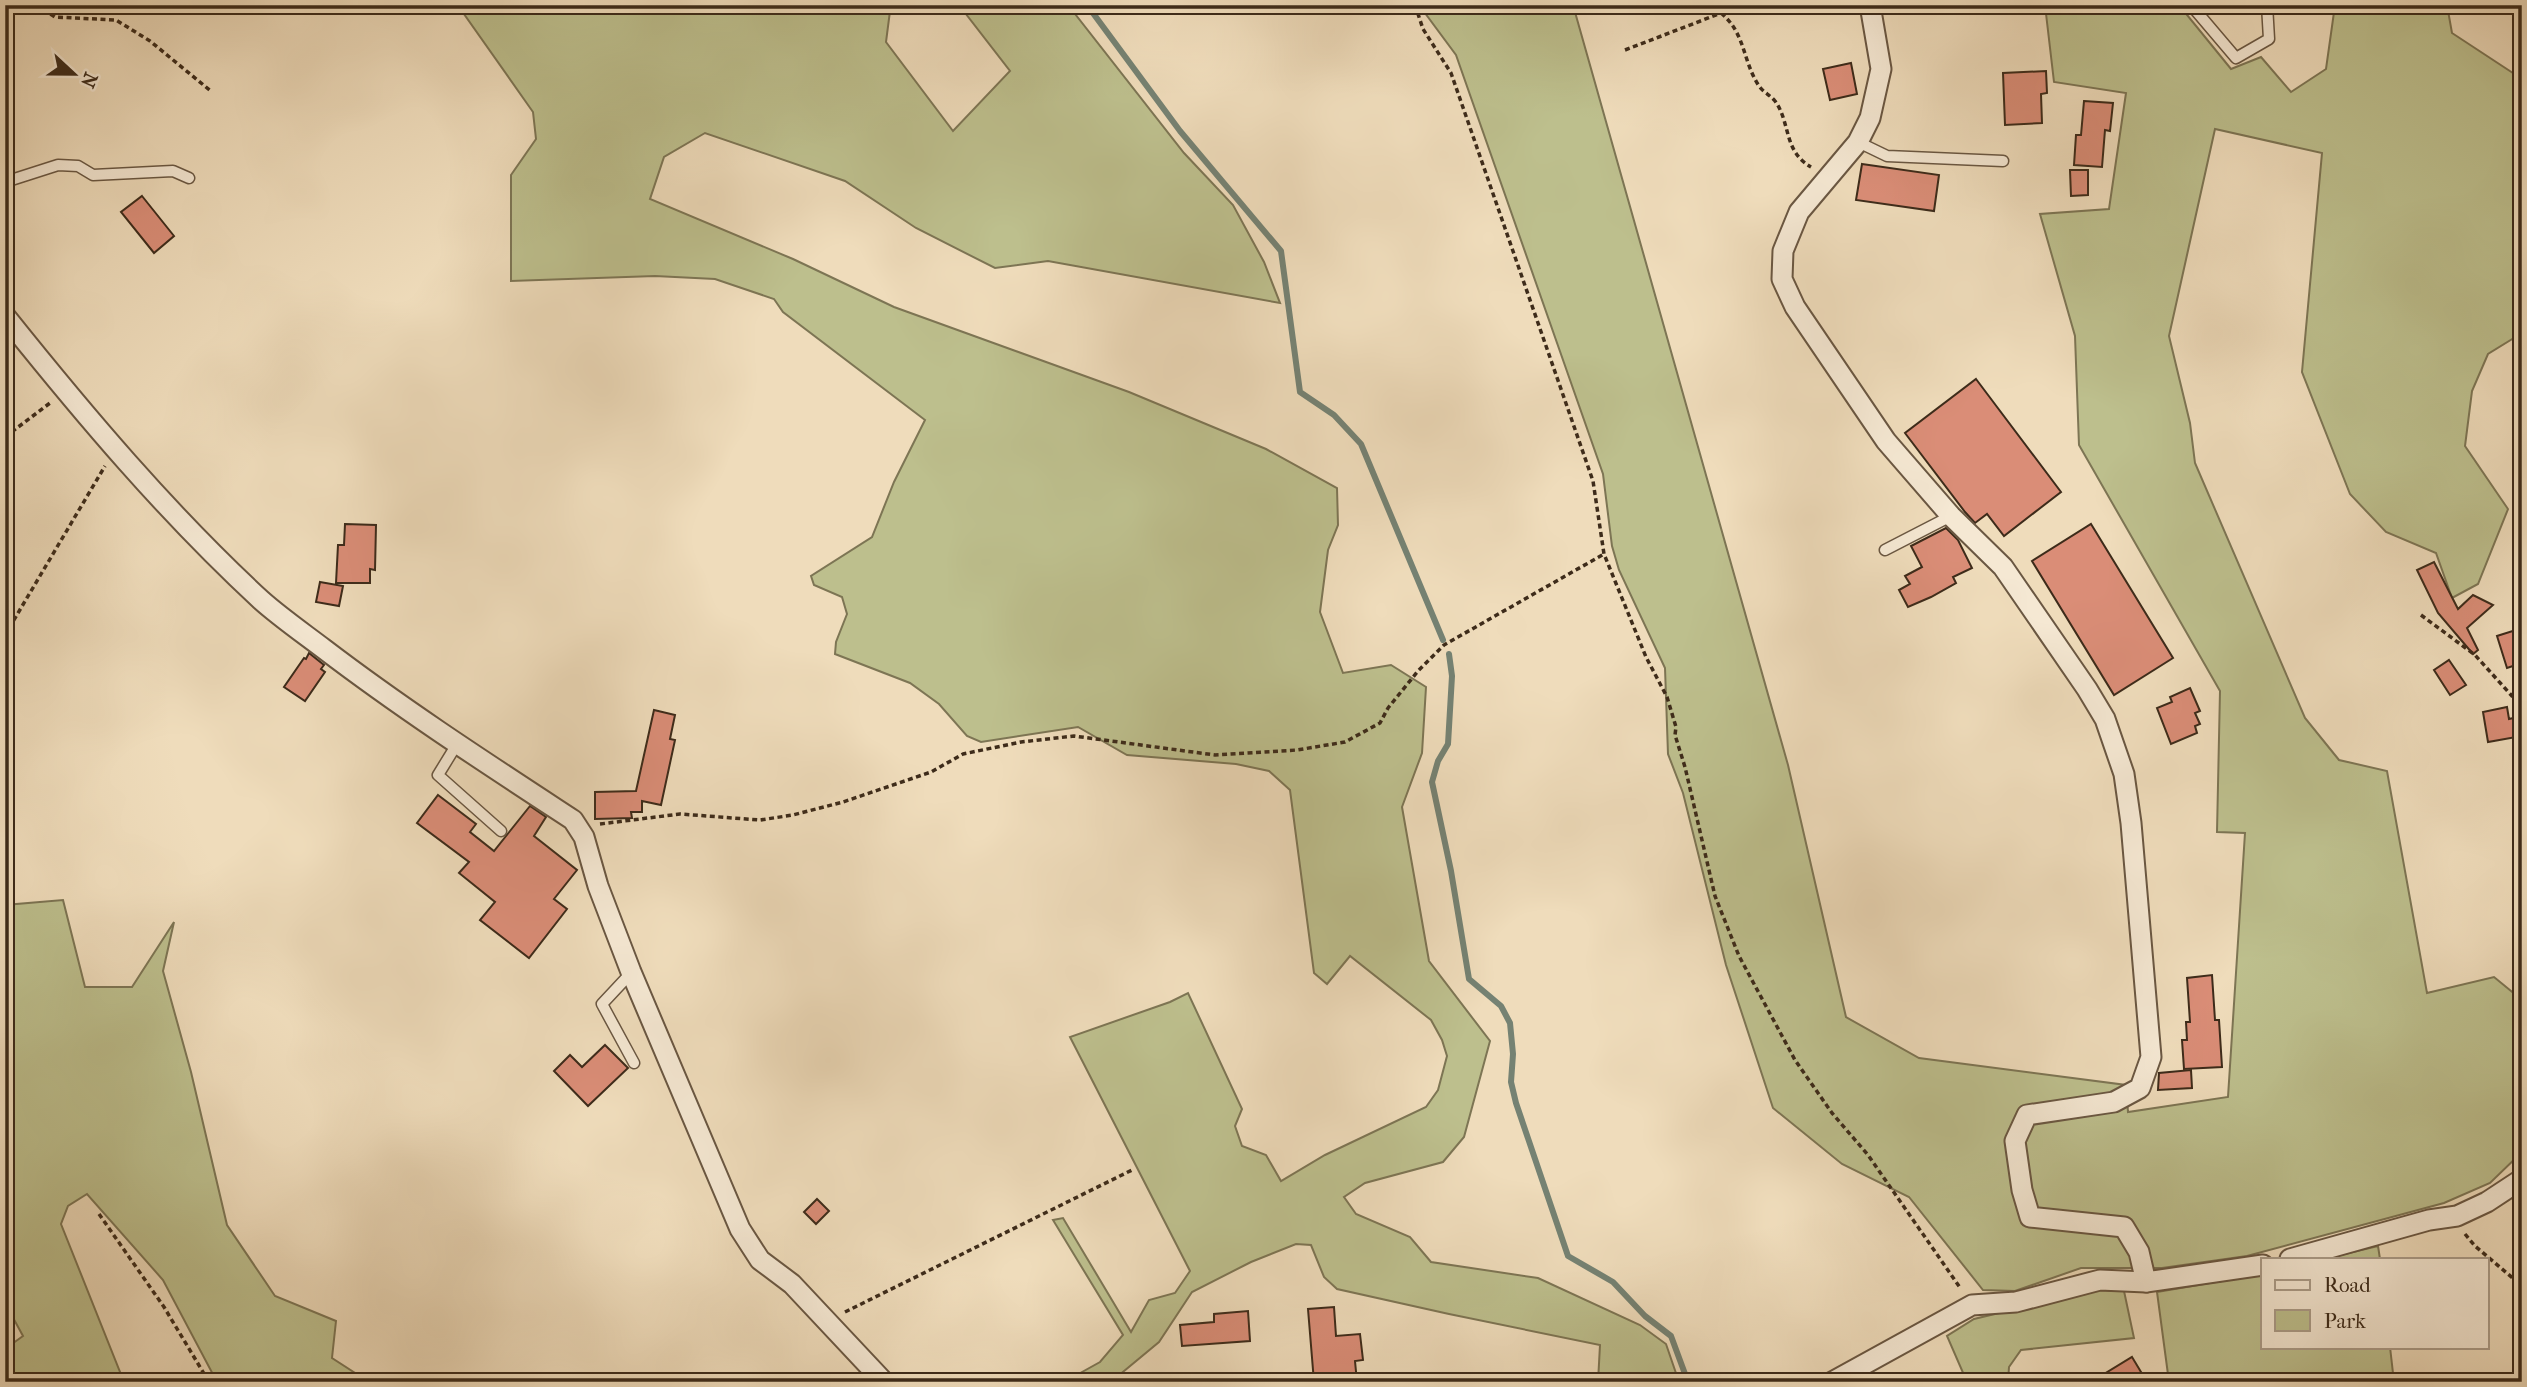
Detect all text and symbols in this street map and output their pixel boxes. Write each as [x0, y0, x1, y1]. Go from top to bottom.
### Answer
north arrow [38, 38, 108, 108]
text: N [76, 69, 102, 91]
legend [2261, 1258, 2488, 1348]
text: Road [2324, 1273, 2371, 1297]
text: Park [2324, 1309, 2366, 1333]

